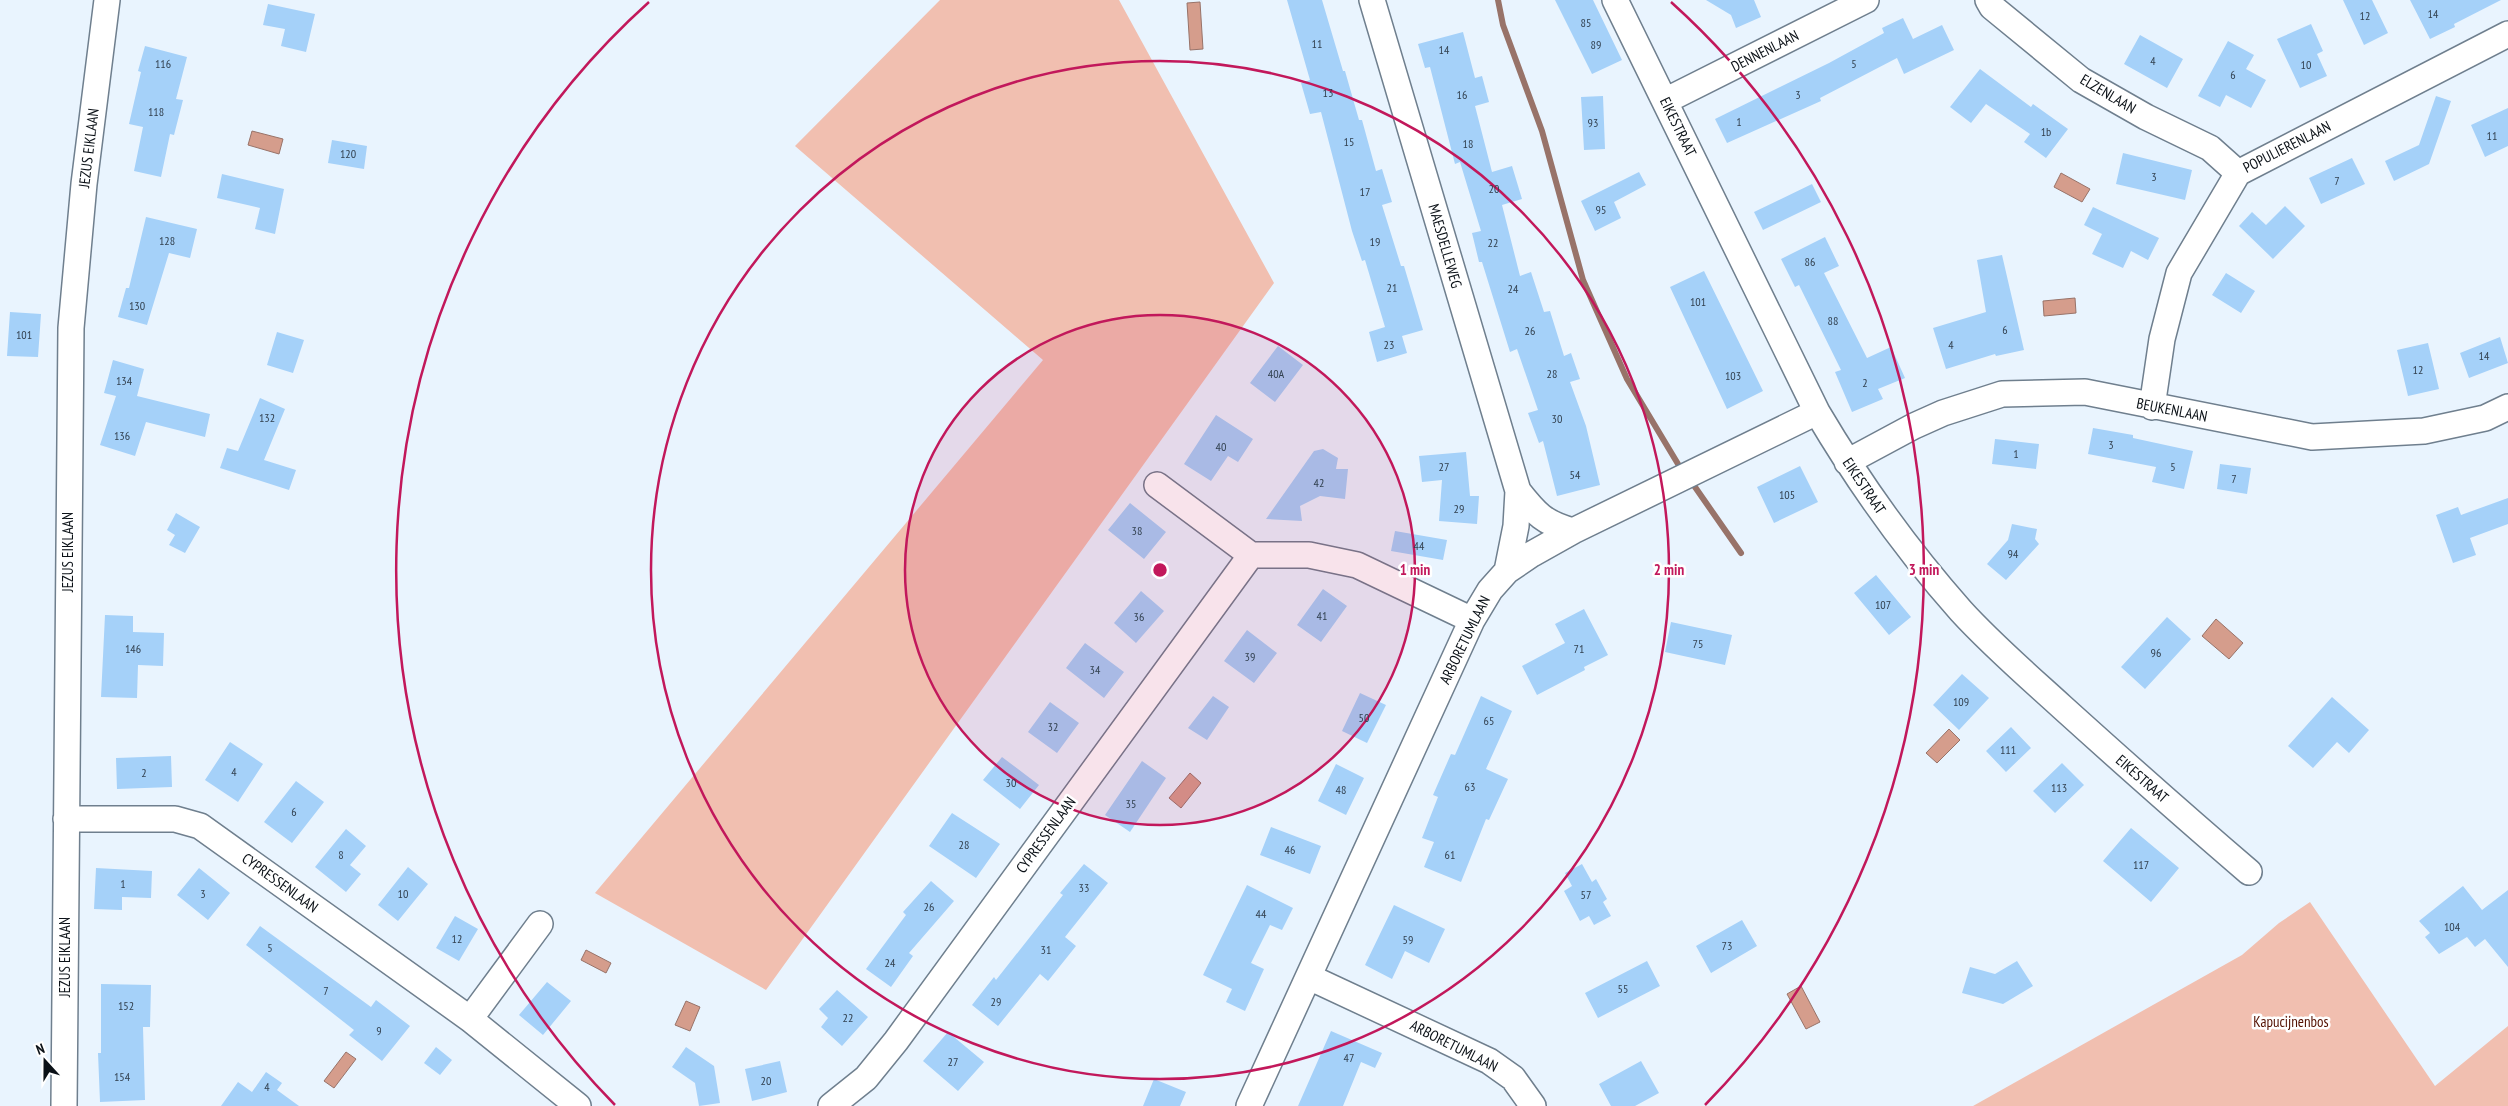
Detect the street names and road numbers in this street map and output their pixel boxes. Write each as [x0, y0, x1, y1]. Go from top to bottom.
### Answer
street label: DENNENLAAN [1728, 25, 1802, 76]
street label: ELZENLAAN [2077, 70, 2140, 118]
street label: EIKESTRAAT [1656, 94, 1701, 160]
street label: JEZUS EIKLAAN [74, 107, 103, 190]
street label: POPULIERENLAAN [2240, 116, 2334, 177]
street label: MAESDELLEWEG [1424, 202, 1467, 290]
street label: BEUKENLAAN [2135, 393, 2209, 426]
street label: EIKESTRAAT [1839, 454, 1890, 518]
street label: JEZUS EIKLAAN [58, 512, 77, 593]
street label: ARBORETUMLAAN [1435, 593, 1494, 687]
street label: EIKESTRAAT [2112, 751, 2173, 807]
street label: CYPRESSENLAAN [1012, 793, 1080, 877]
street label: CYPRESSENLAAN [238, 849, 322, 917]
street label: JEZUS EIKLAAN [55, 917, 74, 998]
street label: ARBORETUMLAAN [1407, 1015, 1501, 1076]

